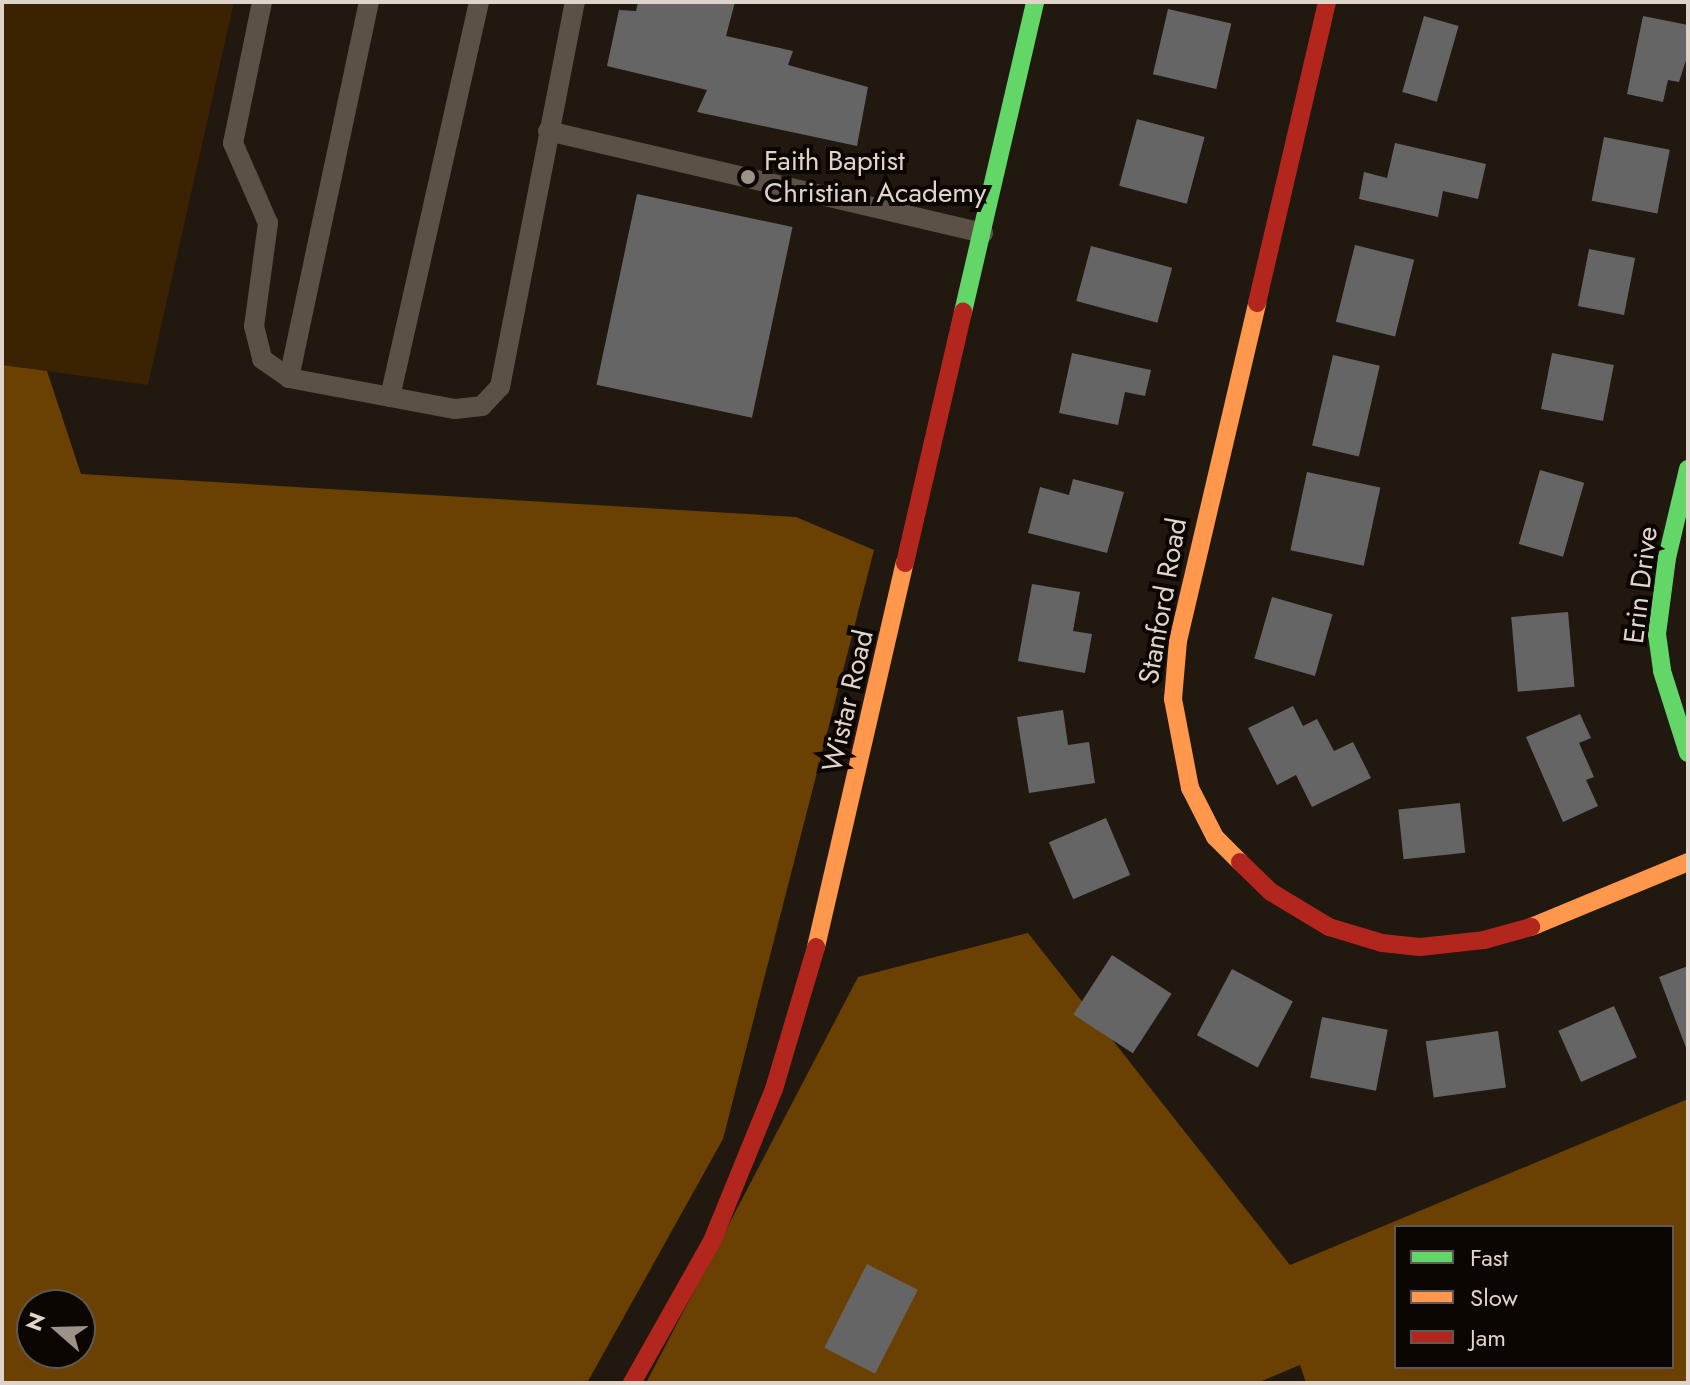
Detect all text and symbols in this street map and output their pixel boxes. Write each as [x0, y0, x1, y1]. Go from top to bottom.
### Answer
place label: Faith Baptist Christian Academy [764, 144, 986, 210]
marker: Faith Baptist Christian Academy [739, 168, 757, 186]
street label: Stanford Road [1132, 515, 1194, 687]
street label: Erin Drive [1617, 525, 1665, 645]
street label: Wistar Road [815, 627, 881, 775]
legend [1394, 1225, 1674, 1369]
text: Fast [1470, 1240, 1508, 1275]
text: Slow [1470, 1280, 1518, 1315]
north arrow [16, 1289, 96, 1369]
text: N [17, 1308, 53, 1335]
text: Jam [1470, 1320, 1506, 1355]

